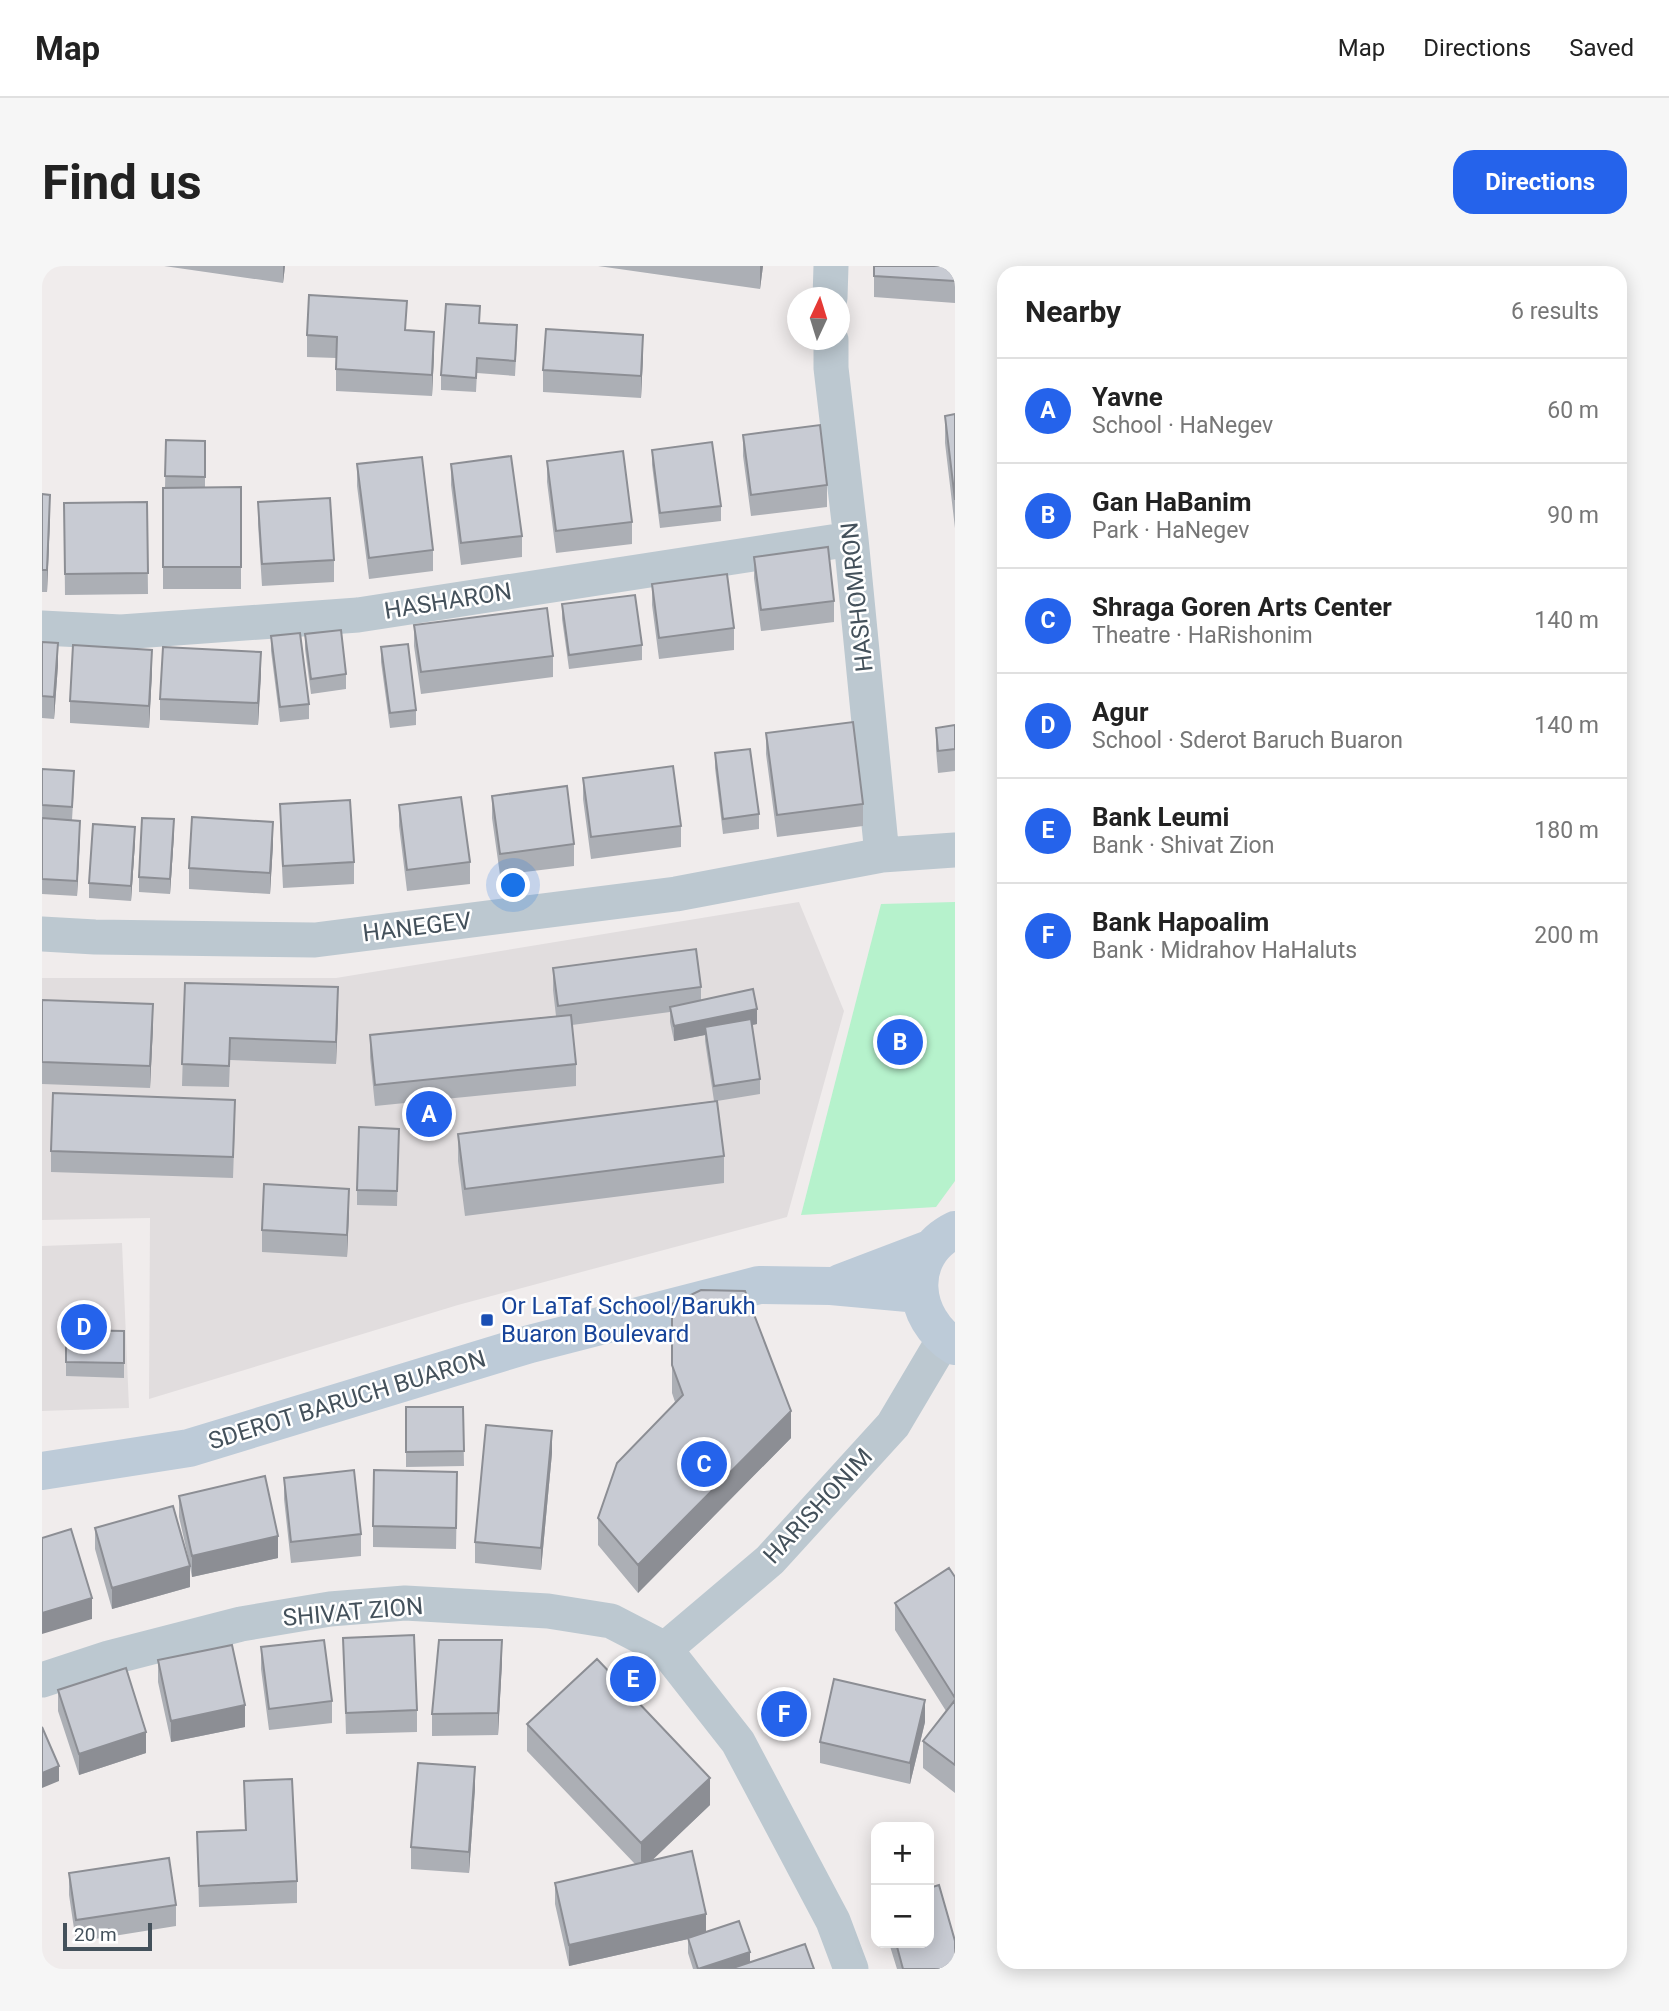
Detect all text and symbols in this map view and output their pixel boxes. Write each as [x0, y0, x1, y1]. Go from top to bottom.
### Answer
text: Map [35, 29, 100, 68]
text: Map [1338, 34, 1385, 62]
text: Directions [1423, 34, 1531, 62]
text: Saved [1569, 34, 1634, 62]
button: Directions [1453, 150, 1627, 214]
text: Find us [42, 154, 202, 211]
north arrow [787, 287, 850, 350]
text: Nearby [1025, 294, 1121, 329]
text: 6 results [1511, 298, 1599, 325]
text: Yavne [1092, 382, 1163, 412]
text: A [1040, 397, 1056, 424]
text: 60 m [1547, 397, 1599, 424]
text: School · HaNegev [1092, 412, 1273, 439]
text: Gan HaBanim [1092, 487, 1251, 517]
text: B [1041, 502, 1055, 529]
text: 90 m [1547, 502, 1599, 529]
text: Park · HaNegev [1092, 517, 1249, 544]
street label: HASHOMRON [835, 521, 879, 673]
street label: HASHARON [382, 577, 514, 625]
text: Shraga Goren Arts Center [1092, 592, 1392, 622]
text: C [1040, 607, 1056, 634]
text: 140 m [1534, 607, 1599, 634]
text: Theatre · HaRishonim [1092, 622, 1313, 649]
text: Agur [1092, 697, 1148, 727]
text: D [1041, 712, 1055, 739]
text: 140 m [1534, 712, 1599, 739]
text: School · Sderot Baruch Buaron [1092, 727, 1403, 754]
text: Bank Leumi [1092, 802, 1230, 832]
text: E [1042, 817, 1054, 844]
text: 180 m [1534, 817, 1599, 844]
text: Bank · Shivat Zion [1092, 832, 1274, 859]
your location [496, 868, 530, 902]
street label: HANEGEV [361, 906, 473, 948]
text: Bank Hapoalim [1092, 907, 1269, 937]
text: F [1042, 922, 1054, 949]
text: 200 m [1534, 922, 1599, 949]
text: Bank · Midrahov HaHaluts [1092, 937, 1357, 964]
pin: B [877, 1016, 923, 1068]
pin: A [406, 1088, 452, 1140]
place label: Or LaTaf School/Barukh Buaron Boulevard [501, 1292, 756, 1348]
pin: D [61, 1301, 107, 1353]
marker: Or LaTaf School/Barukh Buaron Boulevard [479, 1312, 495, 1328]
street label: SDEROT BARUCH BUARON [205, 1344, 489, 1456]
pin: C [681, 1438, 727, 1490]
street label: HARISHONIM [758, 1443, 878, 1569]
street label: SHIVAT ZION [282, 1592, 424, 1632]
pin: E [610, 1653, 656, 1705]
pin: F [761, 1688, 807, 1740]
map controls [871, 1822, 934, 1948]
button: + [871, 1822, 934, 1885]
button: − [871, 1885, 934, 1948]
scale bar [63, 1920, 152, 1952]
text: 20 m [74, 1923, 117, 1946]

